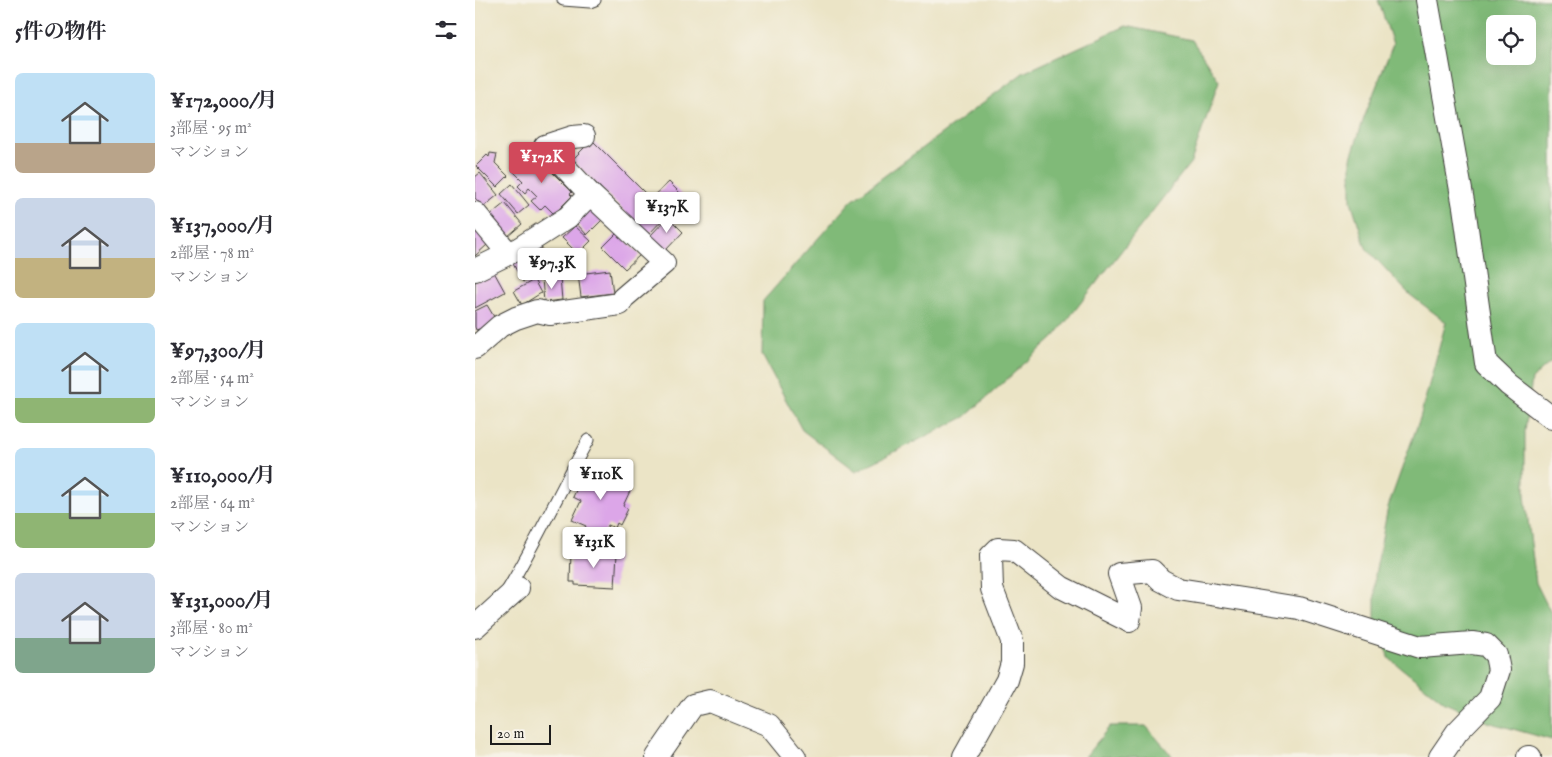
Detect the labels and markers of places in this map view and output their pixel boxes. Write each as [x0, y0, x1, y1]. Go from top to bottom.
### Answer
pin: ¥172K [507, 142, 577, 184]
pin: ¥137K [632, 192, 702, 234]
pin: ¥97.3K [511, 248, 593, 290]
pin: ¥110K [566, 458, 636, 501]
pin: ¥131K [559, 526, 629, 569]

